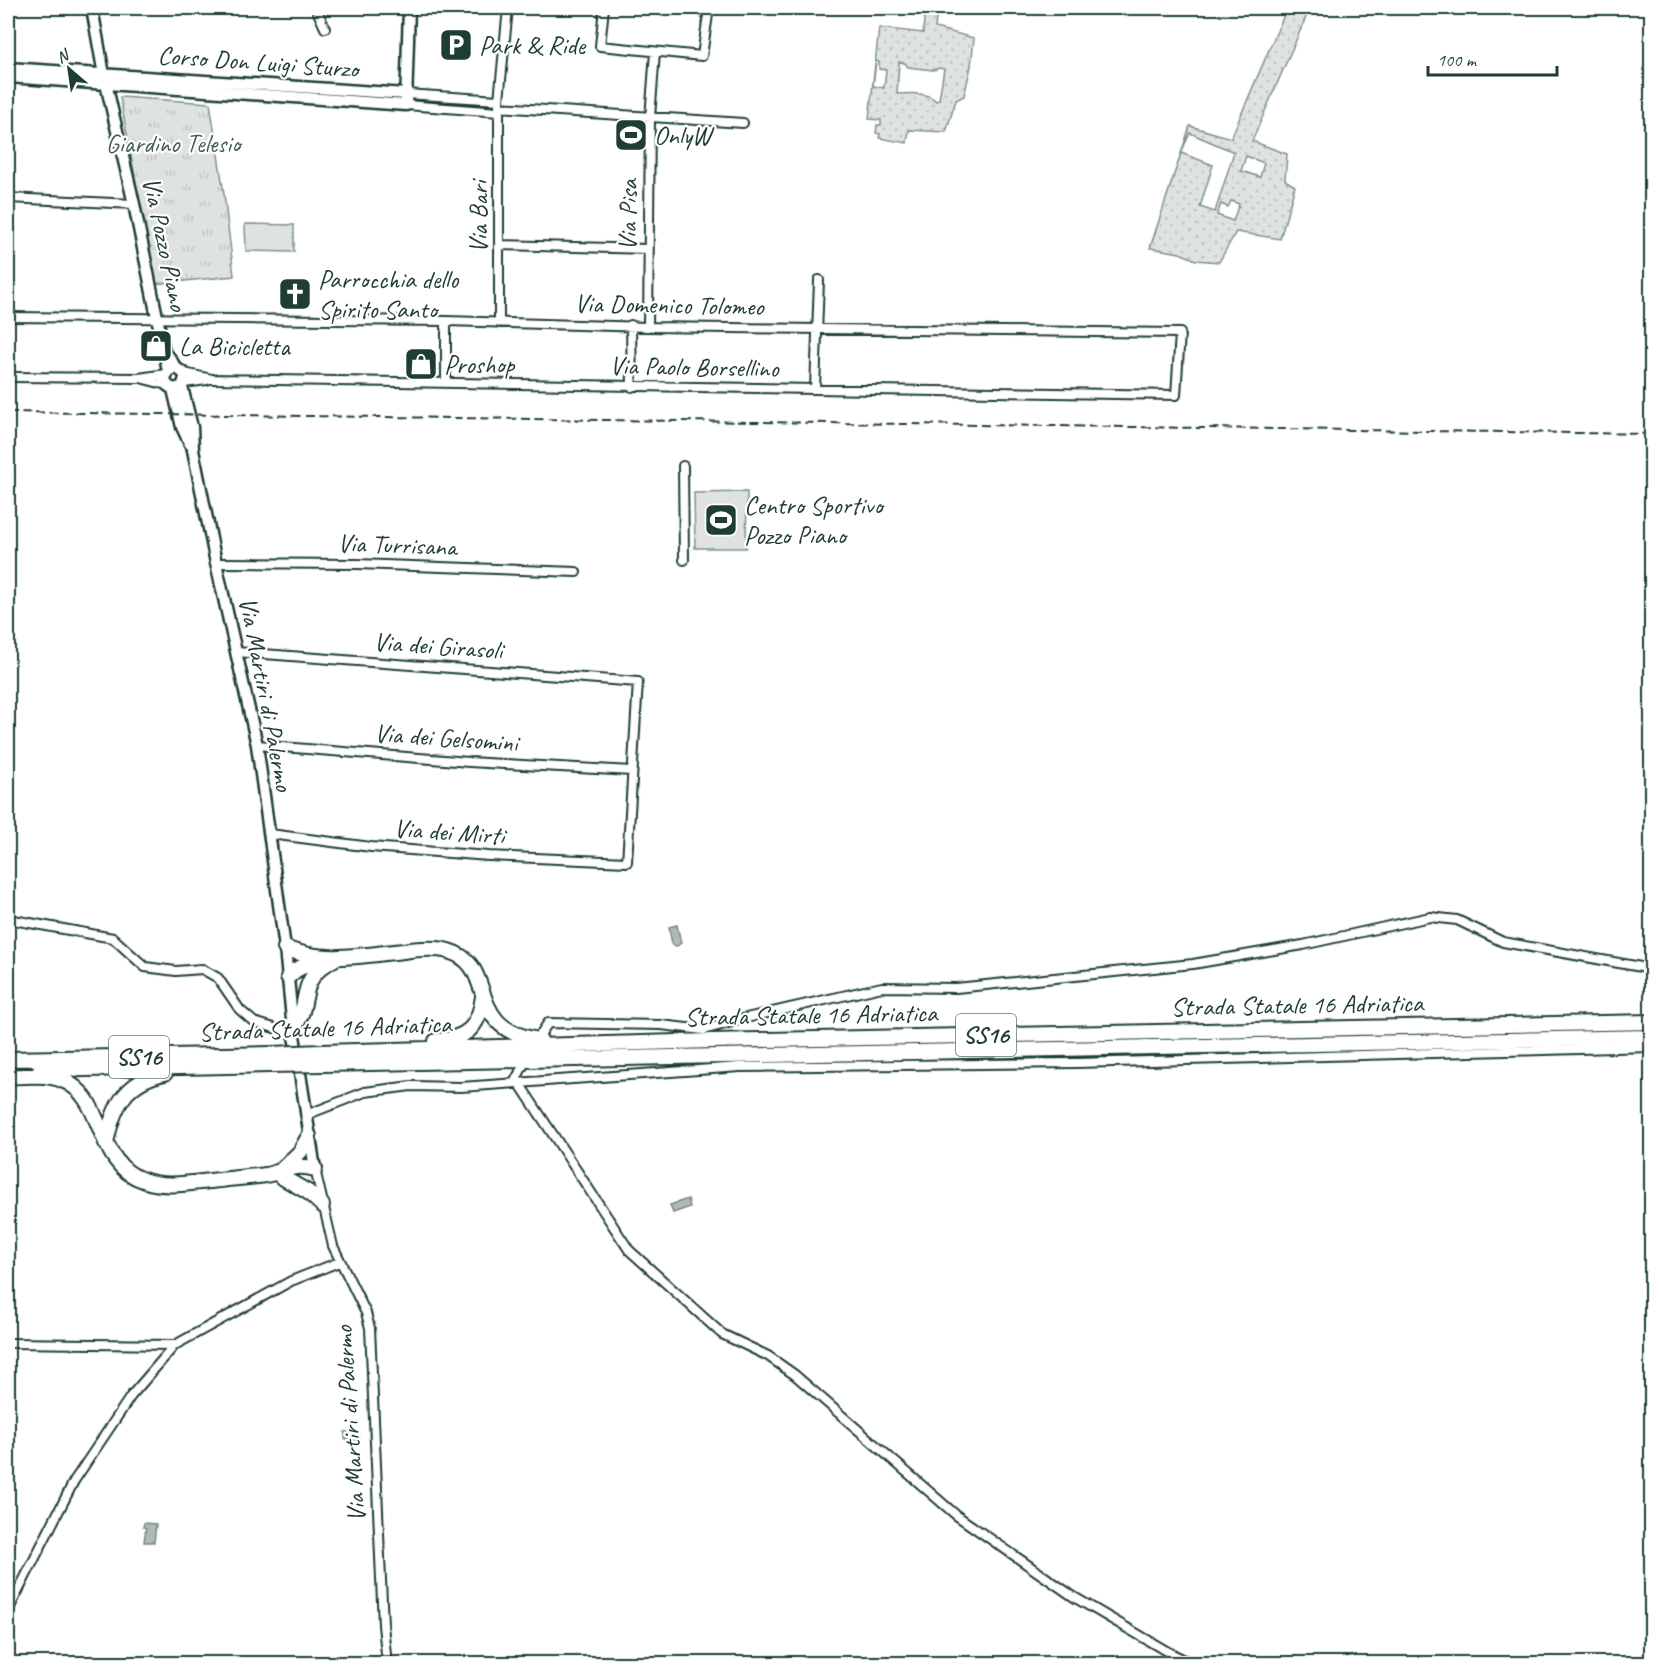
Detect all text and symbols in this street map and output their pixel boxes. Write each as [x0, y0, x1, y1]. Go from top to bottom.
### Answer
parking icon: Park & Ride [438, 27, 474, 63]
place label: Park & Ride [479, 29, 587, 62]
north arrow [39, 39, 99, 99]
street label: Corso Don Luigi Sturzo [157, 39, 362, 86]
scale bar [1428, 39, 1557, 77]
text: N [53, 44, 74, 68]
text: 100 m [1437, 49, 1478, 71]
sports icon: OnlyW [613, 117, 649, 153]
place label: OnlyW [654, 119, 715, 152]
park label: Giardino Telesio [106, 127, 243, 160]
street label: Via Pozzo Piano [135, 174, 196, 316]
street label: Via Pisa [611, 177, 645, 251]
street label: Via Bari [462, 178, 495, 253]
place label: Parrocchia dello Spirito Santo [318, 263, 460, 326]
church icon: Parrocchia dello Spirito Santo [277, 276, 313, 312]
street label: Via Domenico Tolomeo [574, 287, 766, 323]
shop icon: La Bicicletta [138, 328, 174, 364]
place label: La Bicicletta [179, 330, 291, 363]
shop icon: Proshop [403, 346, 439, 382]
place label: Proshop [444, 348, 515, 381]
street label: Via Paolo Borsellino [609, 349, 781, 385]
place label: Centro Sportivo Pozzo Piano [744, 489, 885, 552]
sports icon: Centro Sportivo Pozzo Piano [703, 502, 739, 538]
street label: Via Turrisana [337, 526, 459, 564]
street label: Via Martiri di Palermo [231, 594, 301, 795]
street label: Via dei Girasoli [373, 625, 507, 667]
street label: Via dei Gelsomini [373, 717, 522, 760]
street label: Via dei Mirti [393, 812, 508, 853]
street label: Strada Statale 16 Adriatica [1170, 986, 1425, 1024]
street label: Strada Statale 16 Adriatica [684, 996, 939, 1034]
street label: Strada Statale 16 Adriatica [198, 1007, 453, 1049]
road number: SS16 [956, 1014, 1016, 1056]
road number: SS16 [109, 1036, 169, 1078]
street label: Via Martiri di Palermo [327, 1323, 373, 1523]

